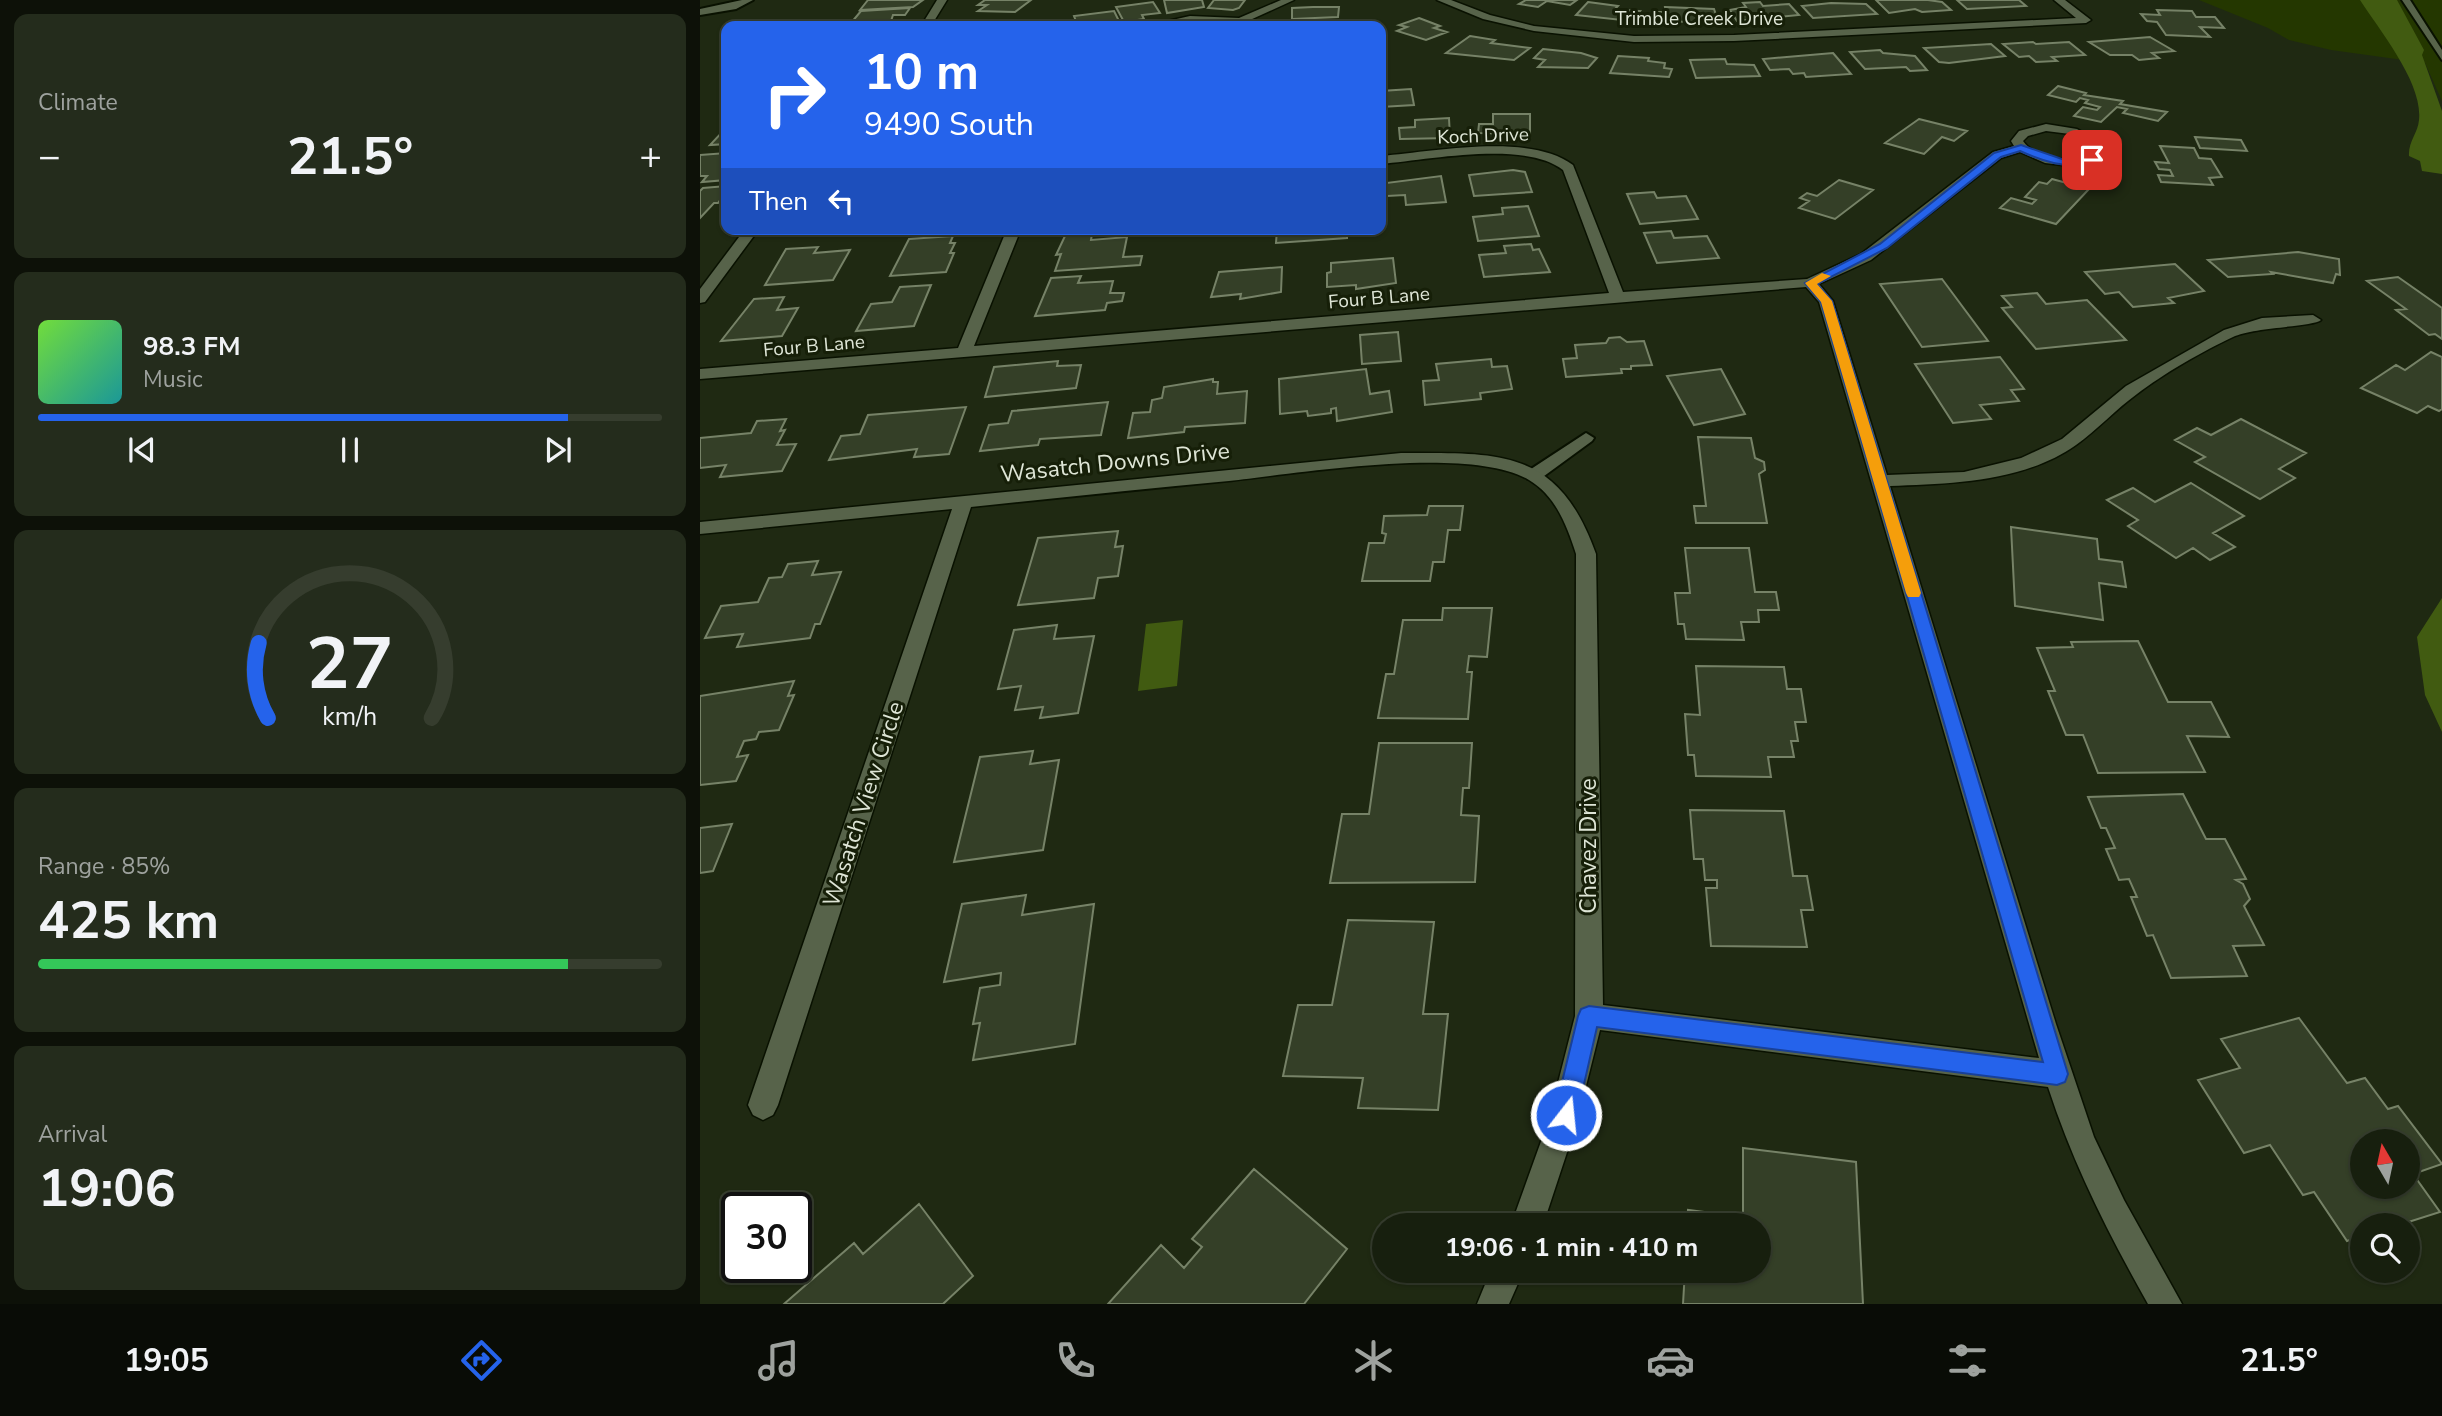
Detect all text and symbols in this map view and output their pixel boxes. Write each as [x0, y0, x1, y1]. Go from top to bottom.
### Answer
street label: Trimble Creek Drive [1615, 6, 1783, 32]
text: 10 m [864, 39, 979, 106]
icon: right [749, 49, 840, 140]
text: Climate [38, 87, 118, 118]
text: 9490 South [864, 103, 1034, 146]
text: 21.5° [287, 121, 413, 192]
street label: Koch Drive [1437, 121, 1529, 151]
pin [2062, 130, 2122, 190]
text: − [38, 131, 61, 182]
text: + [639, 131, 662, 182]
icon: arrive [2073, 141, 2111, 179]
icon: left [822, 182, 860, 220]
text: Then [749, 184, 808, 219]
street label: Four B Lane [1327, 281, 1431, 315]
text: 98.3 FM [143, 329, 240, 364]
street label: Four B Lane [762, 329, 866, 363]
text: Music [143, 364, 203, 395]
icon: previous [123, 431, 161, 469]
icon: pause [331, 431, 369, 469]
icon: next [539, 431, 577, 469]
street label: Wasatch Downs Drive [999, 435, 1231, 490]
text: 27 [306, 614, 394, 714]
street label: Wasatch View Circle [816, 698, 911, 911]
text: km/h [322, 700, 378, 734]
street label: Chavez Drive [1573, 778, 1604, 914]
text: Range · 85% [38, 851, 170, 882]
text: 425 km [38, 885, 219, 956]
position arrow [1529, 1078, 1603, 1152]
text: Arrival [38, 1119, 107, 1150]
north arrow [2350, 1129, 2420, 1199]
map controls [2350, 1129, 2420, 1283]
text: 19:06 [38, 1153, 176, 1224]
speed limit sign: 30 [721, 1192, 812, 1283]
button: search [2350, 1213, 2420, 1283]
text: 19:06 · 1 min · 410 m [1445, 1230, 1698, 1265]
icon: directions [457, 1336, 506, 1385]
icon: music [754, 1336, 803, 1385]
icon: phone [1051, 1336, 1100, 1385]
icon: climate [1349, 1336, 1398, 1385]
icon: car [1646, 1336, 1695, 1385]
icon: filters [1943, 1336, 1992, 1385]
text: 19:05 [124, 1339, 209, 1382]
text: 21.5° [2240, 1339, 2318, 1382]

